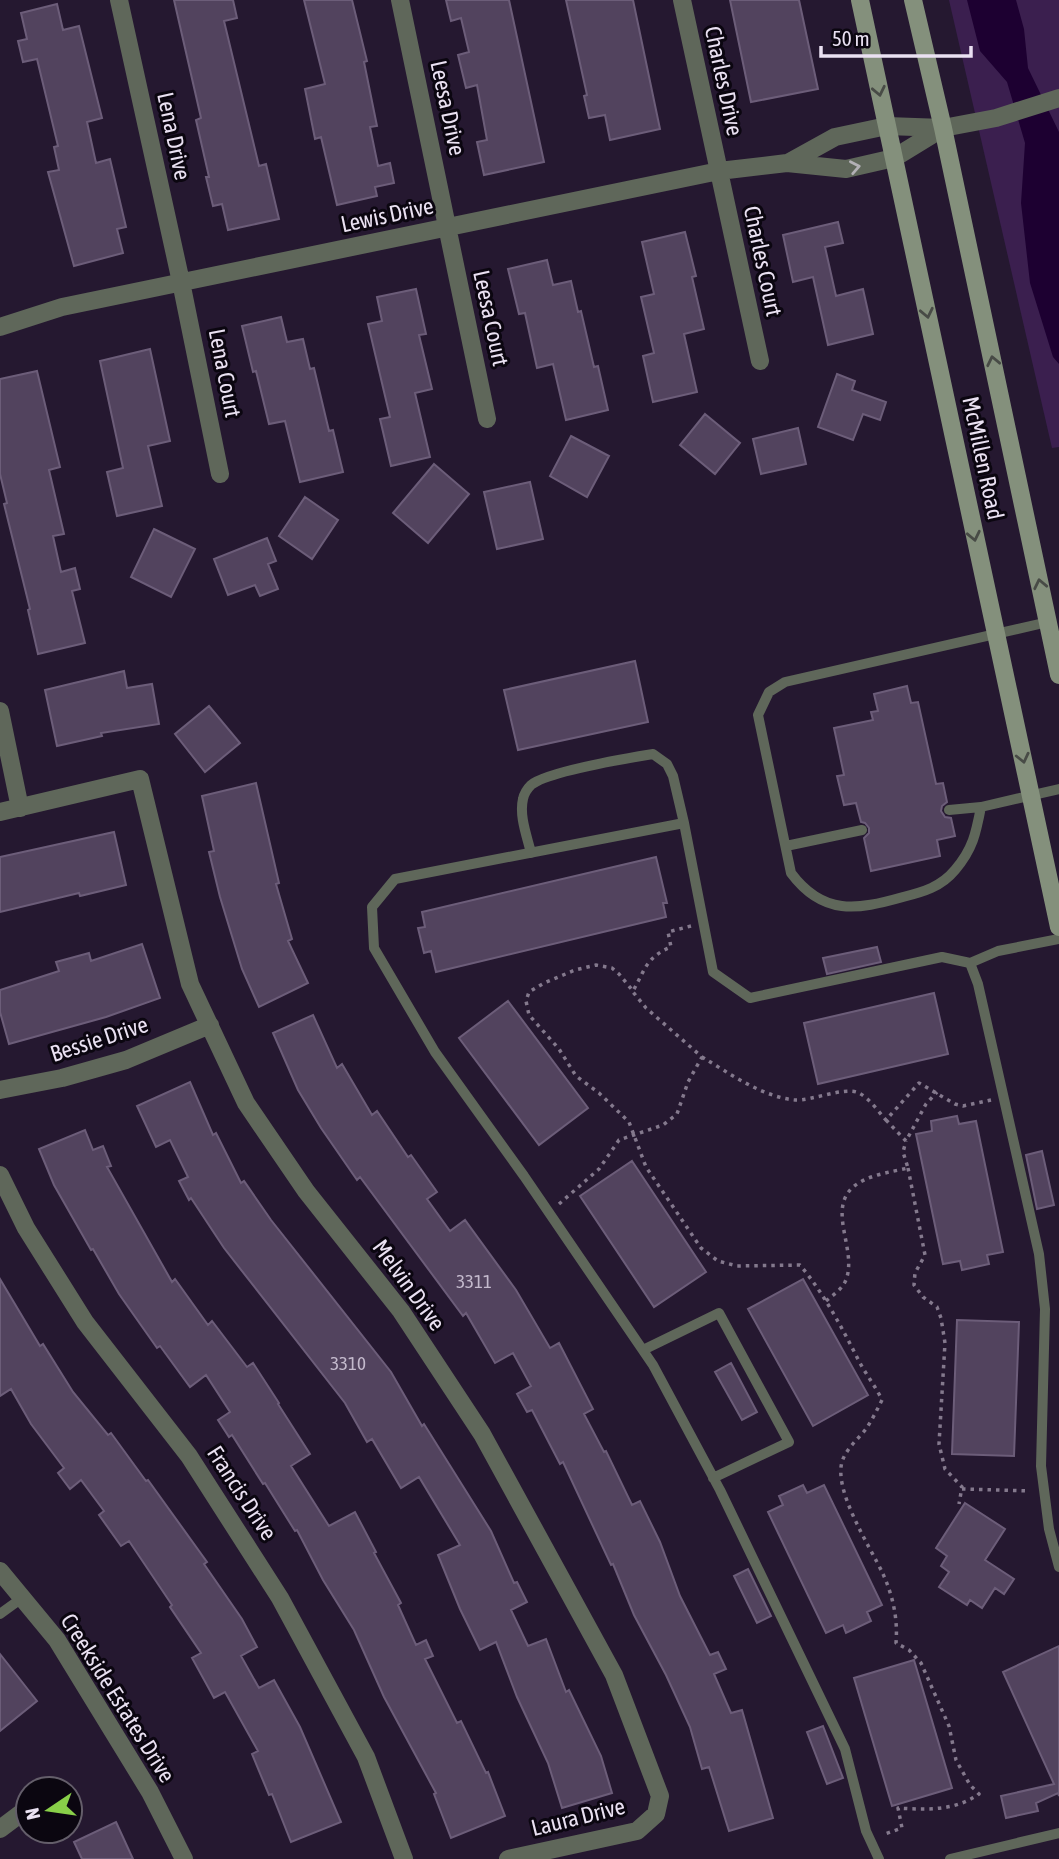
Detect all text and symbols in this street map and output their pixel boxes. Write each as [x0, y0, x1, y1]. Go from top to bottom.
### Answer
scale bar [821, 14, 972, 58]
street label: Charles Drive [700, 24, 748, 138]
text: 50 m [832, 26, 870, 50]
street label: Leesa Drive [425, 58, 471, 158]
one-way arrow [871, 85, 886, 97]
street label: Lena Drive [152, 90, 196, 182]
one-way arrow [849, 160, 861, 175]
street label: Lewis Drive [338, 193, 436, 237]
street label: Charles Court [739, 204, 787, 318]
street label: Leesa Court [468, 268, 514, 368]
one-way arrow [918, 307, 933, 319]
street label: Lena Court [204, 326, 246, 420]
one-way arrow [986, 355, 1001, 367]
street label: McMillen Road [957, 394, 1009, 522]
one-way arrow [966, 530, 981, 542]
one-way arrow [1033, 578, 1048, 590]
one-way arrow [1014, 752, 1029, 764]
street label: Bessie Drive [47, 1011, 151, 1067]
street label: Melvin Drive [367, 1235, 451, 1335]
house number: 3311 [456, 1270, 492, 1292]
house number: 3310 [330, 1352, 366, 1374]
street label: Francis Drive [202, 1441, 282, 1545]
street label: Creekside Estates Drive [56, 1609, 180, 1787]
north arrow [14, 1775, 84, 1845]
street label: Laura Drive [529, 1793, 627, 1841]
text: N [20, 1806, 44, 1822]

